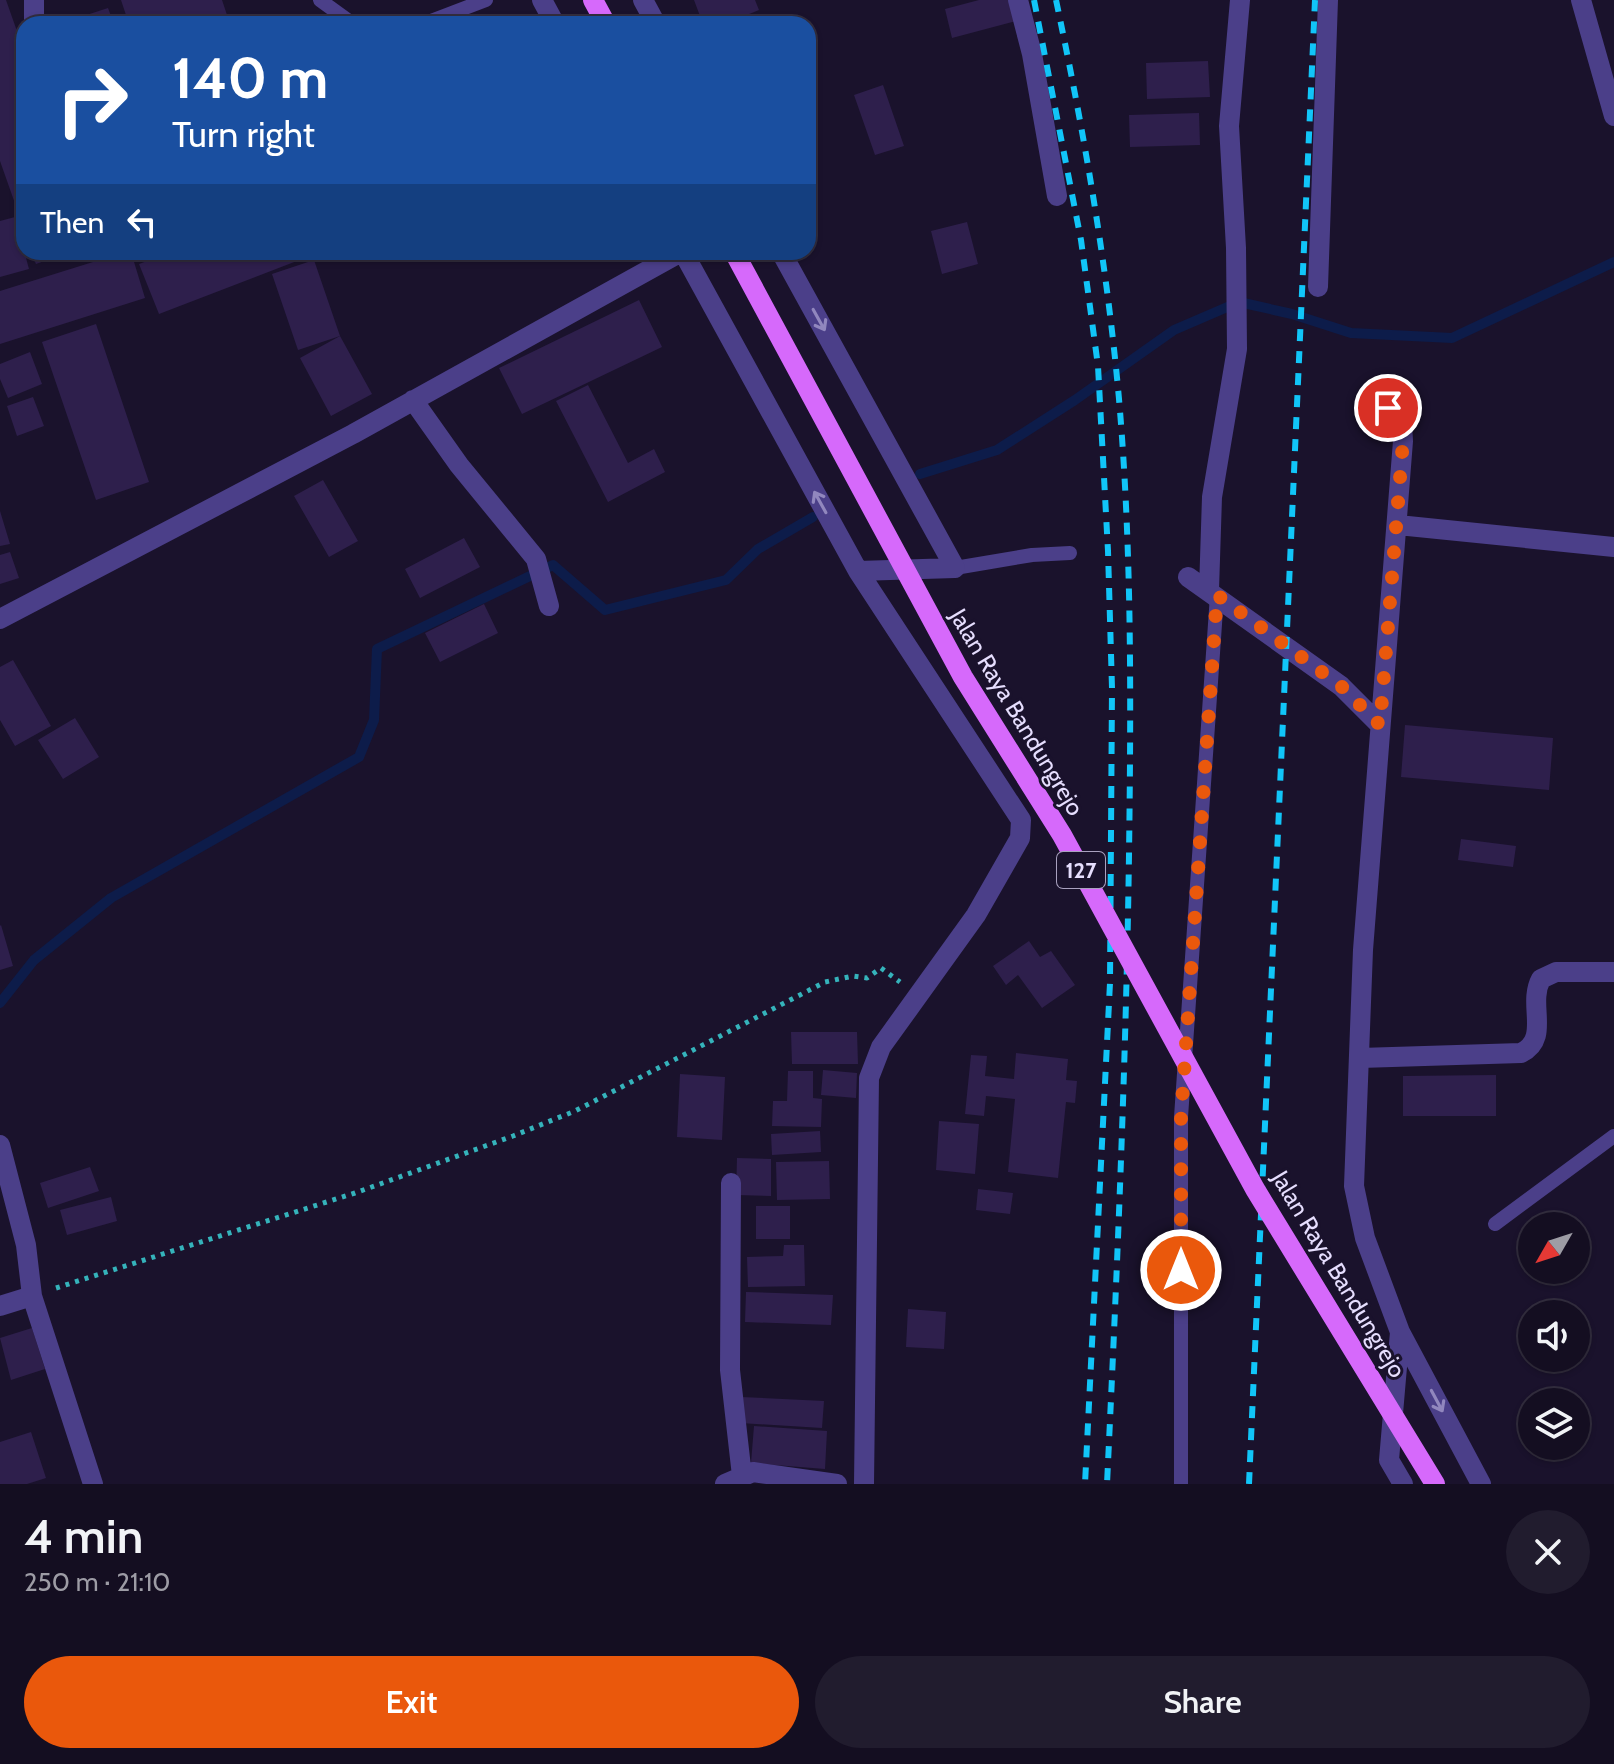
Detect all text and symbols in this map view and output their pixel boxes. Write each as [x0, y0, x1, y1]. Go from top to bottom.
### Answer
text: 140 m [172, 44, 328, 112]
icon: right [40, 48, 144, 152]
text: Turn right [172, 112, 315, 156]
icon: left [120, 200, 164, 244]
text: Then [40, 204, 104, 241]
one-way arrow [811, 308, 827, 332]
pin [1354, 374, 1422, 442]
icon: arrive [1366, 386, 1410, 430]
one-way arrow [812, 491, 827, 515]
street label: Jalan Raya Bandungrejo [943, 602, 1090, 821]
road number: 127 [1057, 852, 1105, 888]
street label: Jalan Raya Bandungrejo [1265, 1164, 1412, 1383]
north arrow [1518, 1212, 1590, 1284]
map controls [1518, 1212, 1590, 1460]
position arrow [1139, 1228, 1223, 1312]
button: sound [1518, 1300, 1590, 1372]
button: layers [1518, 1388, 1590, 1460]
one-way arrow [1429, 1389, 1445, 1412]
text: 4 min [24, 1507, 143, 1565]
button: close [1506, 1510, 1590, 1594]
text: 250 m · 21:10 [24, 1566, 171, 1598]
button: Exit [24, 1656, 799, 1748]
button: Share [815, 1656, 1590, 1748]

